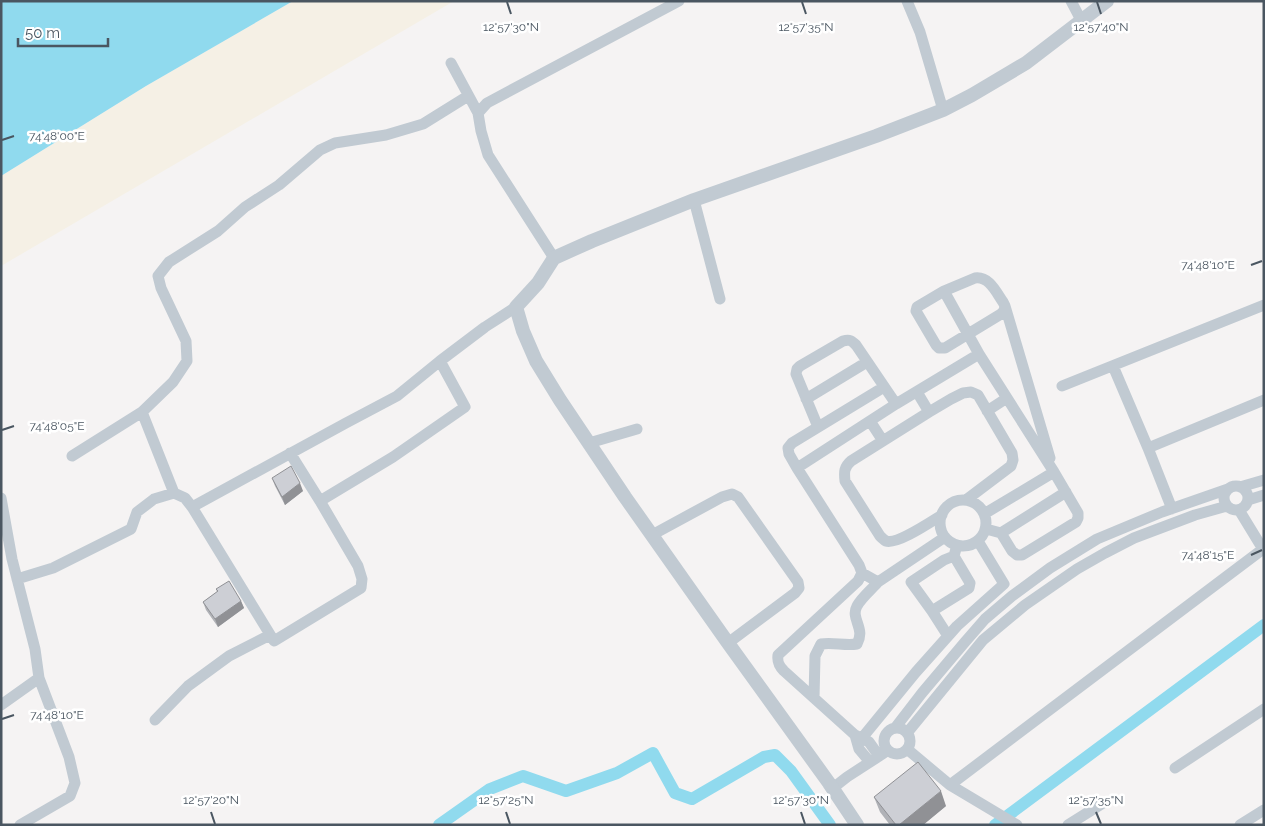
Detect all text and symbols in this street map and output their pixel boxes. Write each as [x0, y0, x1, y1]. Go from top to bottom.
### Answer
scale bar [18, 15, 108, 47]
text: 12°57'30"N [483, 20, 539, 34]
text: 12°57'35"N [778, 20, 834, 34]
text: 12°57'40"N [1073, 20, 1129, 34]
text: 50 m [25, 24, 60, 42]
text: 74°48'00"E [29, 129, 85, 143]
text: 74°48'10"E [1181, 258, 1235, 272]
text: 74°48'05"E [29, 419, 85, 433]
text: 74°48'15"E [1182, 548, 1234, 562]
text: 74°48'10"E [30, 708, 84, 722]
text: 12°57'20"N [183, 793, 239, 807]
text: 12°57'25"N [478, 793, 534, 807]
text: 12°57'30"N [773, 793, 829, 807]
text: 12°57'35"N [1068, 793, 1124, 807]

